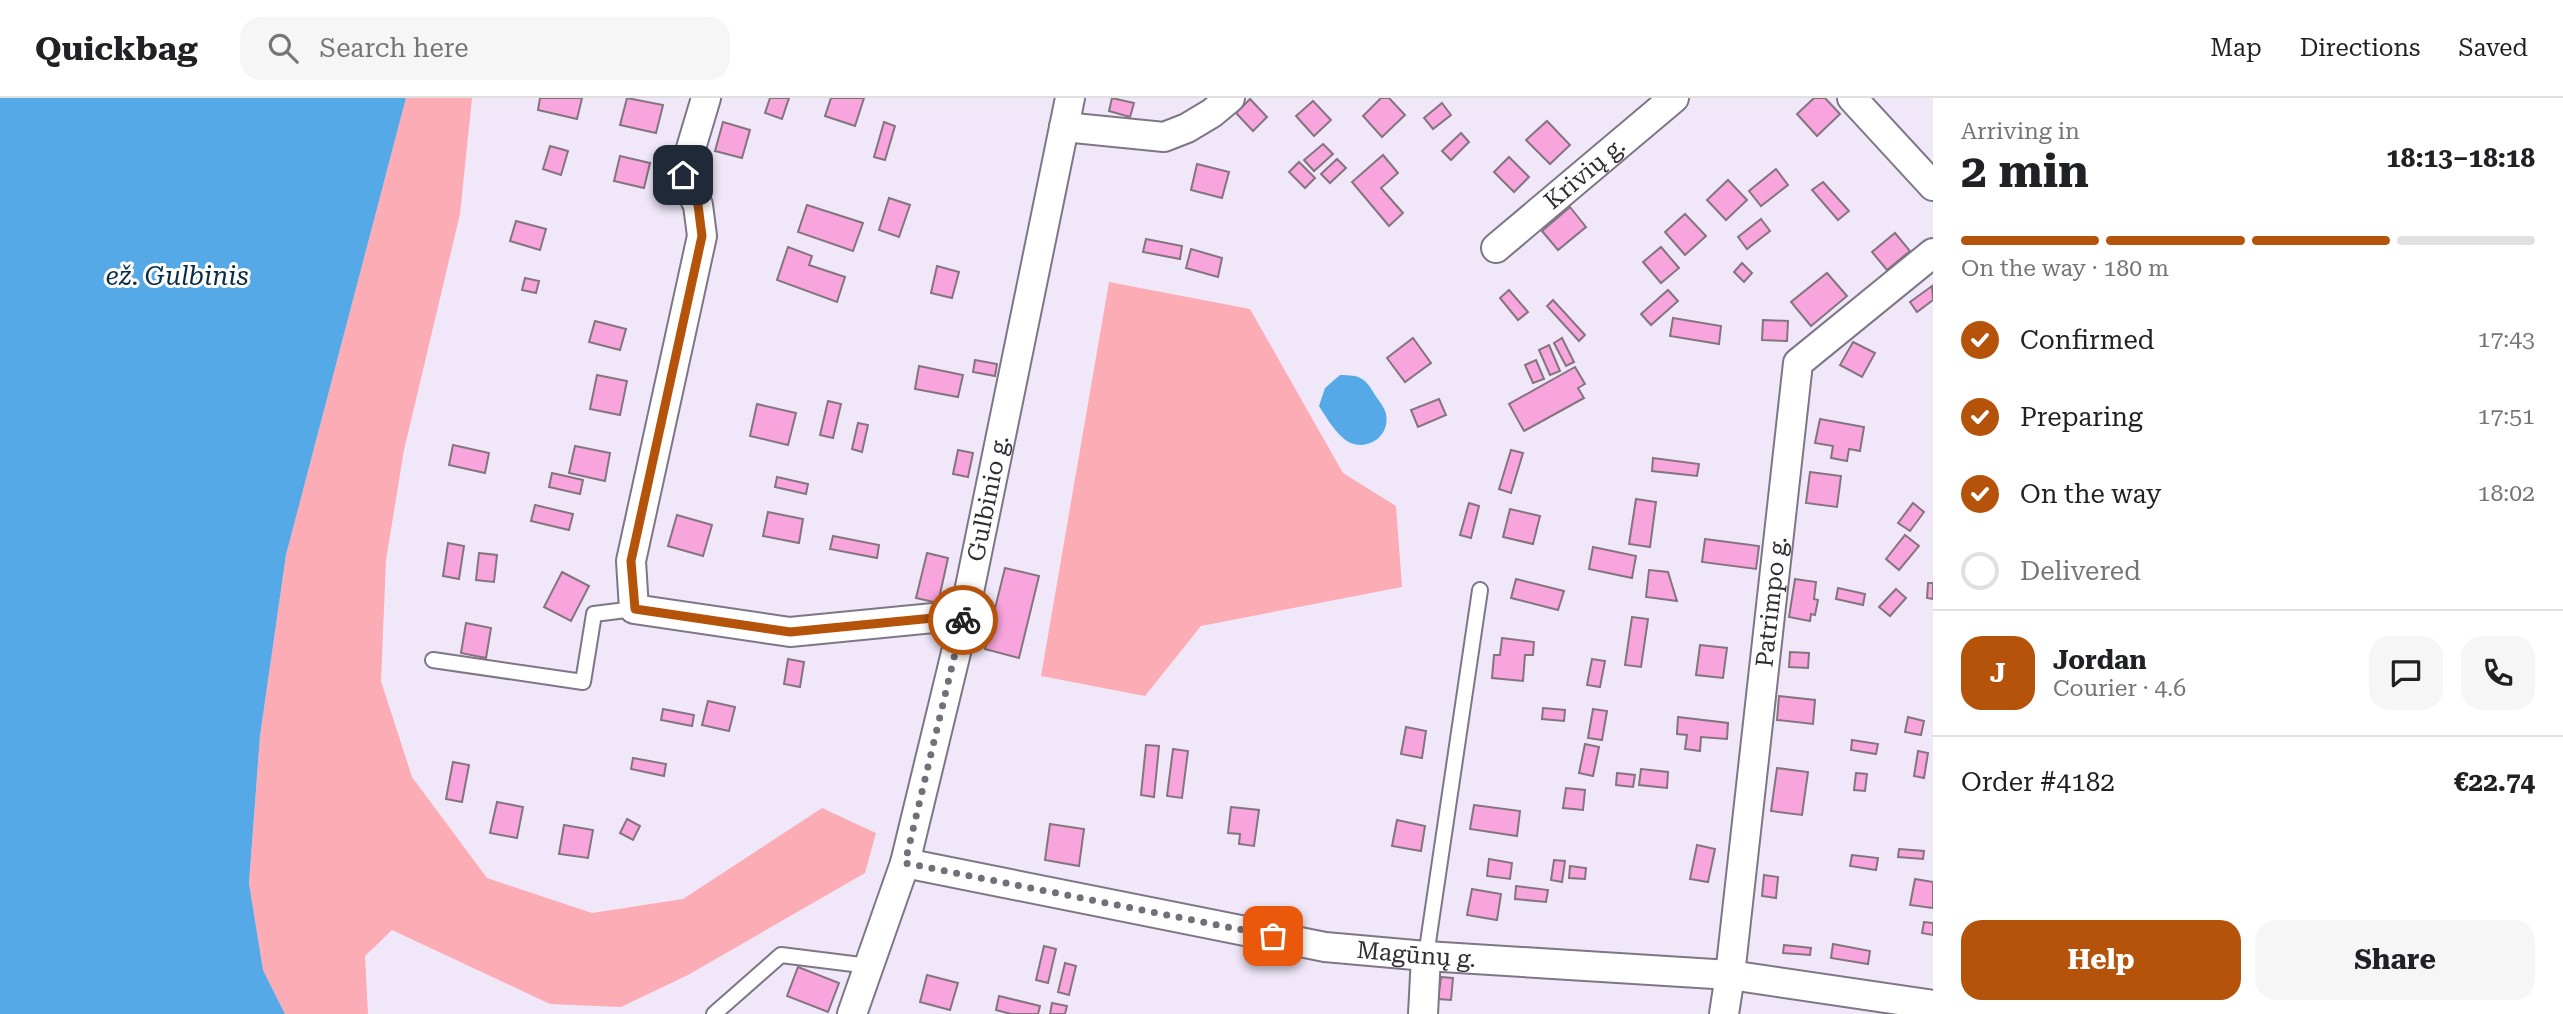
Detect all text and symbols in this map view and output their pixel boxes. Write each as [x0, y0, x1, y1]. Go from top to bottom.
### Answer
search box [240, 17, 730, 80]
text: Quickbag [35, 29, 198, 68]
icon: search [264, 29, 302, 67]
text: Search here [320, 33, 469, 63]
text: Map [2210, 34, 2262, 62]
text: Directions [2300, 34, 2420, 62]
text: Saved [2458, 34, 2528, 62]
text: Arriving in [1961, 118, 2080, 145]
street label: Krivių g. [1539, 131, 1631, 215]
text: 18:13–18:18 [2386, 143, 2535, 173]
text: 2 min [1961, 144, 2089, 198]
pin [653, 145, 713, 205]
icon: home [664, 156, 702, 194]
text: On the way · 180 m [1961, 255, 2169, 282]
water label: ež. Gulbinis [106, 261, 248, 291]
icon: check [1961, 321, 1999, 359]
text: Confirmed [2020, 325, 2155, 355]
text: 17:43 [2478, 326, 2535, 353]
icon: check [1961, 398, 1999, 436]
text: Preparing [2020, 402, 2143, 432]
text: 17:51 [2478, 403, 2535, 430]
street label: Gulbinio g. [962, 433, 1015, 564]
icon: check [1961, 475, 1999, 513]
text: On the way [2020, 479, 2161, 509]
text: 18:02 [2478, 480, 2535, 507]
street label: Patrimpo g. [1750, 535, 1793, 669]
text: Delivered [2020, 556, 2141, 586]
courier [928, 585, 998, 655]
icon: bike [944, 601, 982, 639]
button: chat [2369, 636, 2443, 710]
button: phone [2461, 636, 2535, 710]
text: Jordan [2053, 645, 2147, 675]
text: J [1990, 658, 2006, 688]
text: Courier · 4.6 [2053, 675, 2186, 702]
text: Order #4182 [1961, 767, 2115, 797]
text: €22.74 [2454, 767, 2535, 797]
pin [1243, 906, 1303, 966]
icon: bag [1254, 917, 1292, 955]
button: Help [1961, 920, 2241, 1000]
button: Share [2255, 920, 2535, 1000]
street label: Magūnų g. [1355, 936, 1477, 973]

